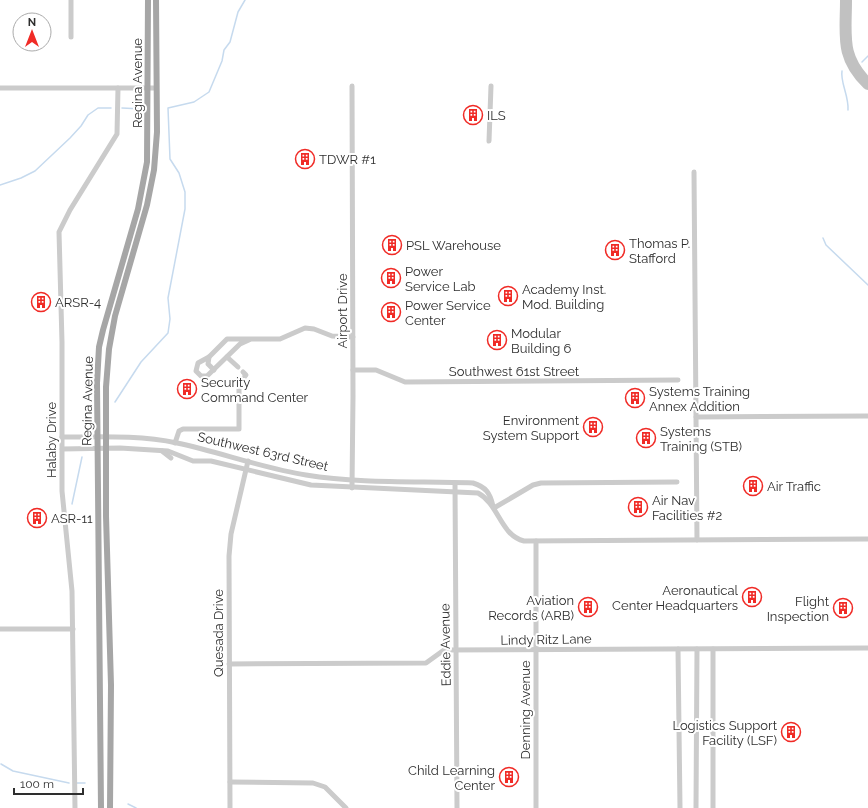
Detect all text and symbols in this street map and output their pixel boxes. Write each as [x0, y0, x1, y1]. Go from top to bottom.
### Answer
north arrow [12, 12, 52, 52]
text: N [28, 16, 36, 29]
street label: Regina Avenue [130, 38, 145, 128]
building icon: ILS [462, 104, 484, 126]
place label: ILS [487, 108, 506, 123]
building icon: TDWR #1 [294, 148, 316, 170]
place label: TDWR #1 [319, 152, 376, 167]
building icon: PSL Warehouse [381, 234, 403, 256]
place label: Thomas P. Stafford [629, 236, 690, 266]
place label: PSL Warehouse [406, 238, 501, 253]
building icon: Thomas P. Stafford [604, 239, 626, 261]
place label: Power Service Lab [405, 264, 476, 294]
building icon: Power Service Lab [380, 267, 402, 289]
street label: Airport Drive [335, 273, 350, 349]
place label: Academy Inst. Mod. Building [522, 282, 606, 312]
building icon: Academy Inst. Mod. Building [497, 285, 519, 307]
building icon: ARSR-4 [30, 291, 52, 313]
place label: ARSR-4 [55, 295, 101, 310]
place label: Power Service Center [405, 298, 491, 328]
building icon: Power Service Center [380, 301, 402, 323]
place label: Modular Building 6 [511, 326, 572, 356]
building icon: Modular Building 6 [486, 329, 508, 351]
street label: Regina Avenue [79, 356, 96, 446]
street label: Southwest 61st Street [449, 364, 580, 379]
place label: Security Command Center [201, 375, 309, 405]
building icon: Security Command Center [176, 378, 198, 400]
place label: Systems Training Annex Addition [649, 384, 750, 414]
building icon: Systems Training Annex Addition [624, 387, 646, 409]
street label: Halaby Drive [44, 402, 59, 478]
place label: Environment System Support [483, 413, 580, 443]
building icon: Environment System Support [582, 416, 604, 438]
place label: Systems Training (STB) [660, 424, 742, 454]
building icon: Systems Training (STB) [635, 427, 657, 449]
street label: Southwest 63rd Street [196, 429, 330, 474]
building icon: Air Traffic [742, 475, 764, 497]
place label: Air Traffic [767, 479, 821, 494]
place label: Air Nav Facilities #2 [652, 493, 722, 523]
building icon: Air Nav Facilities #2 [627, 496, 649, 518]
building icon: ASR-11 [26, 507, 48, 529]
place label: ASR-11 [51, 511, 93, 526]
place label: Aeronautical Center Headquarters [612, 583, 738, 613]
building icon: Aeronautical Center Headquarters [741, 586, 763, 608]
street label: Quesada Drive [211, 589, 226, 677]
place label: Aviation Records (ARB) [488, 593, 574, 623]
place label: Flight Inspection [767, 594, 830, 624]
building icon: Aviation Records (ARB) [577, 596, 599, 618]
building icon: Flight Inspection [832, 597, 854, 619]
street label: Eddie Avenue [437, 603, 454, 687]
street label: Lindy Ritz Lane [500, 631, 592, 648]
street label: Denning Avenue [518, 660, 533, 760]
place label: Logistics Support Facility (LSF) [672, 718, 778, 748]
building icon: Logistics Support Facility (LSF) [780, 721, 802, 743]
place label: Child Learning Center [408, 763, 495, 793]
building icon: Child Learning Center [498, 766, 520, 788]
scale bar [14, 770, 83, 796]
text: 100 m [20, 777, 54, 791]

